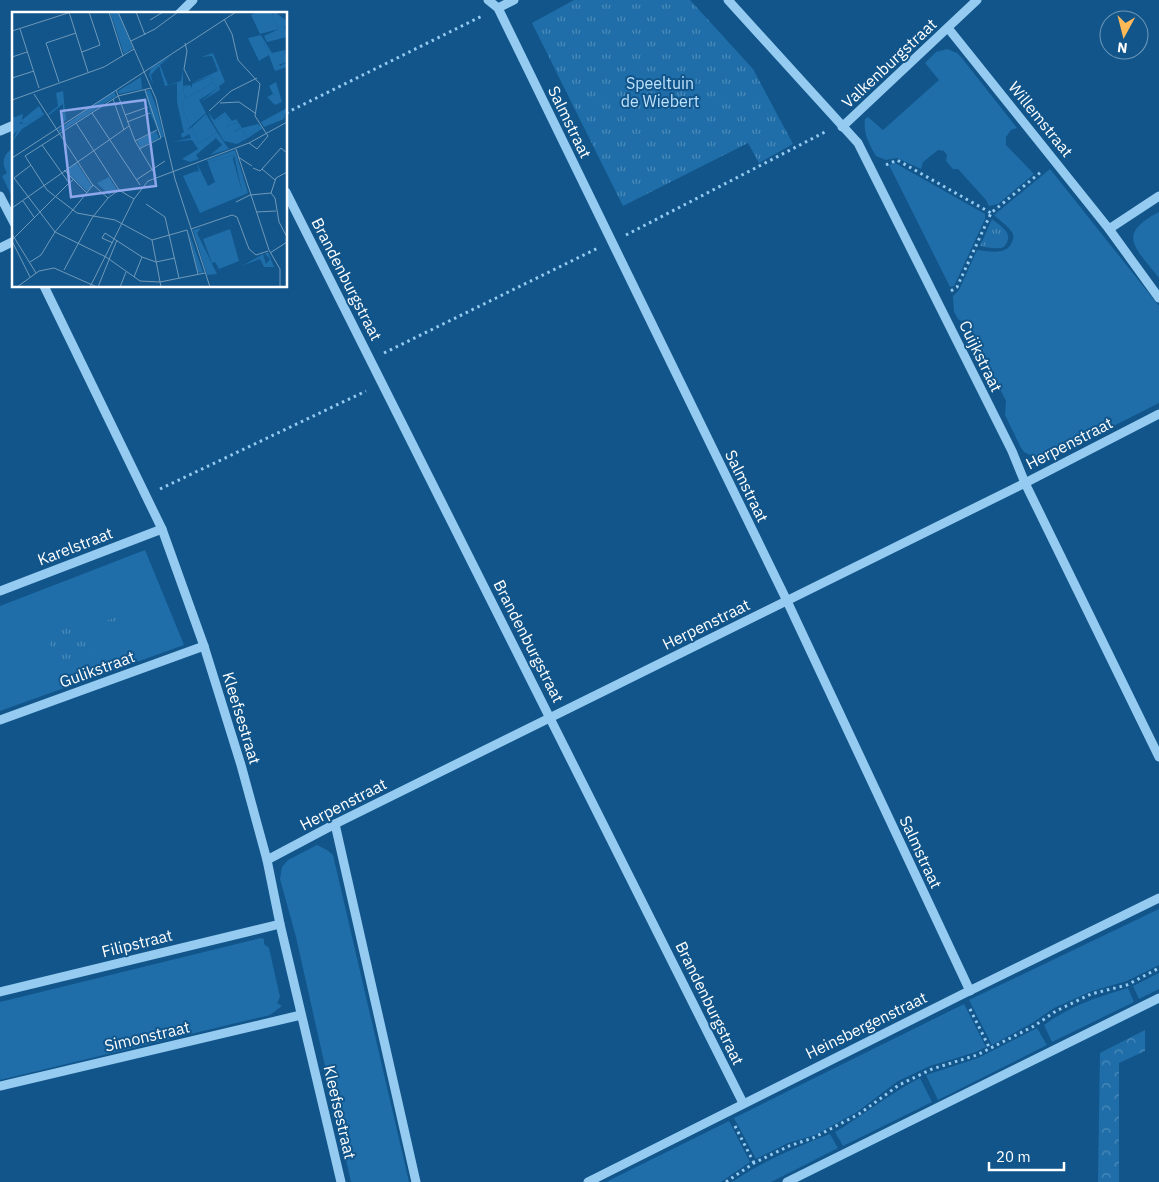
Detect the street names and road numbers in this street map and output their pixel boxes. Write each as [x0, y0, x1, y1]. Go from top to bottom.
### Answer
street label: Valkenburgstraat [837, 14, 941, 112]
street label: Willemstraat [1004, 77, 1078, 161]
street label: Salmstraat [544, 83, 596, 161]
street label: Brandenburgstraat [307, 214, 387, 344]
street label: Cuijkstraat [955, 317, 1007, 395]
street label: Herpenstraat [1022, 413, 1116, 473]
street label: Salmstraat [721, 447, 773, 525]
street label: Karelstraat [34, 522, 116, 570]
street label: Brandenburgstraat [489, 576, 569, 706]
street label: Herpenstraat [659, 594, 753, 654]
street label: Gulikstraat [57, 646, 137, 692]
street label: Kleefsestraat [218, 669, 266, 767]
street label: Herpenstraat [296, 774, 390, 834]
street label: Salmstraat [895, 812, 947, 892]
street label: Filipstraat [99, 925, 175, 961]
street label: Brandenburgstraat [671, 938, 749, 1068]
street label: Heinsbergenstraat [802, 987, 930, 1063]
street label: Simonstraat [102, 1016, 192, 1056]
street label: Kleefsestraat [319, 1063, 361, 1161]

